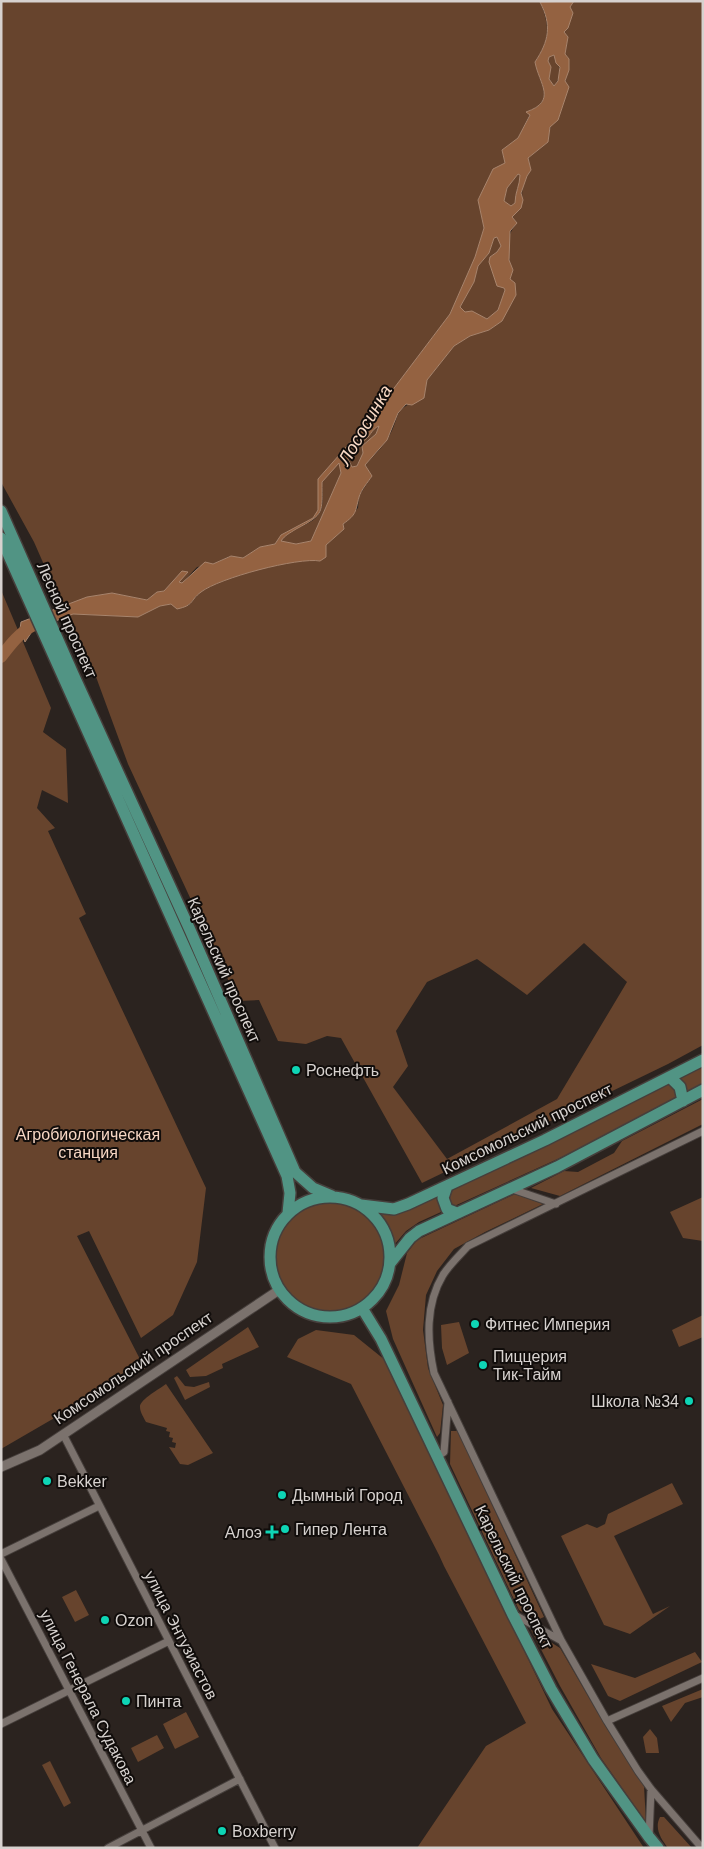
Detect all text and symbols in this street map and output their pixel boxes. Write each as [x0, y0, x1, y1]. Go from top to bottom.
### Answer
water label: Лососинка [334, 382, 396, 469]
street label: Лесной проспект [34, 559, 100, 681]
street label: Карельский проспект [184, 895, 264, 1046]
place label: Роснефть [306, 1062, 379, 1079]
marker: Роснефть [290, 1064, 302, 1076]
street label: Комсомольский проспект [439, 1080, 616, 1178]
park label: Агробиологическая станция [16, 1126, 160, 1161]
street label: Комсомольский проспект [51, 1308, 216, 1427]
place label: Фитнес Империя [485, 1316, 610, 1333]
marker: Фитнес Империя [469, 1318, 481, 1330]
place label: Пиццерия Тик-Тайм [493, 1348, 567, 1383]
marker: Пиццерия Тик-Тайм [477, 1359, 489, 1371]
place label: Школа №34 [591, 1393, 679, 1410]
marker: Школа №34 [683, 1395, 695, 1407]
place label: Bekker [57, 1473, 107, 1490]
marker: Bekker [41, 1475, 53, 1487]
place label: Дымный Город [292, 1487, 403, 1504]
marker: Дымный Город [276, 1489, 288, 1501]
street label: Карельский проспект [472, 1503, 556, 1652]
place label: Гипер Лента [295, 1521, 387, 1538]
marker: Гипер Лента [279, 1523, 291, 1535]
place label: Алоэ [225, 1524, 262, 1541]
marker: Алоэ [266, 1526, 278, 1538]
street label: улица Энтузиастов [141, 1568, 221, 1702]
street label: улица Генерала Судакова [36, 1607, 140, 1787]
place label: Ozon [115, 1612, 153, 1629]
marker: Ozon [99, 1614, 111, 1626]
place label: Пинта [136, 1693, 181, 1710]
marker: Пинта [120, 1695, 132, 1707]
place label: Boxberry [232, 1823, 296, 1840]
marker: Boxberry [216, 1825, 228, 1837]

